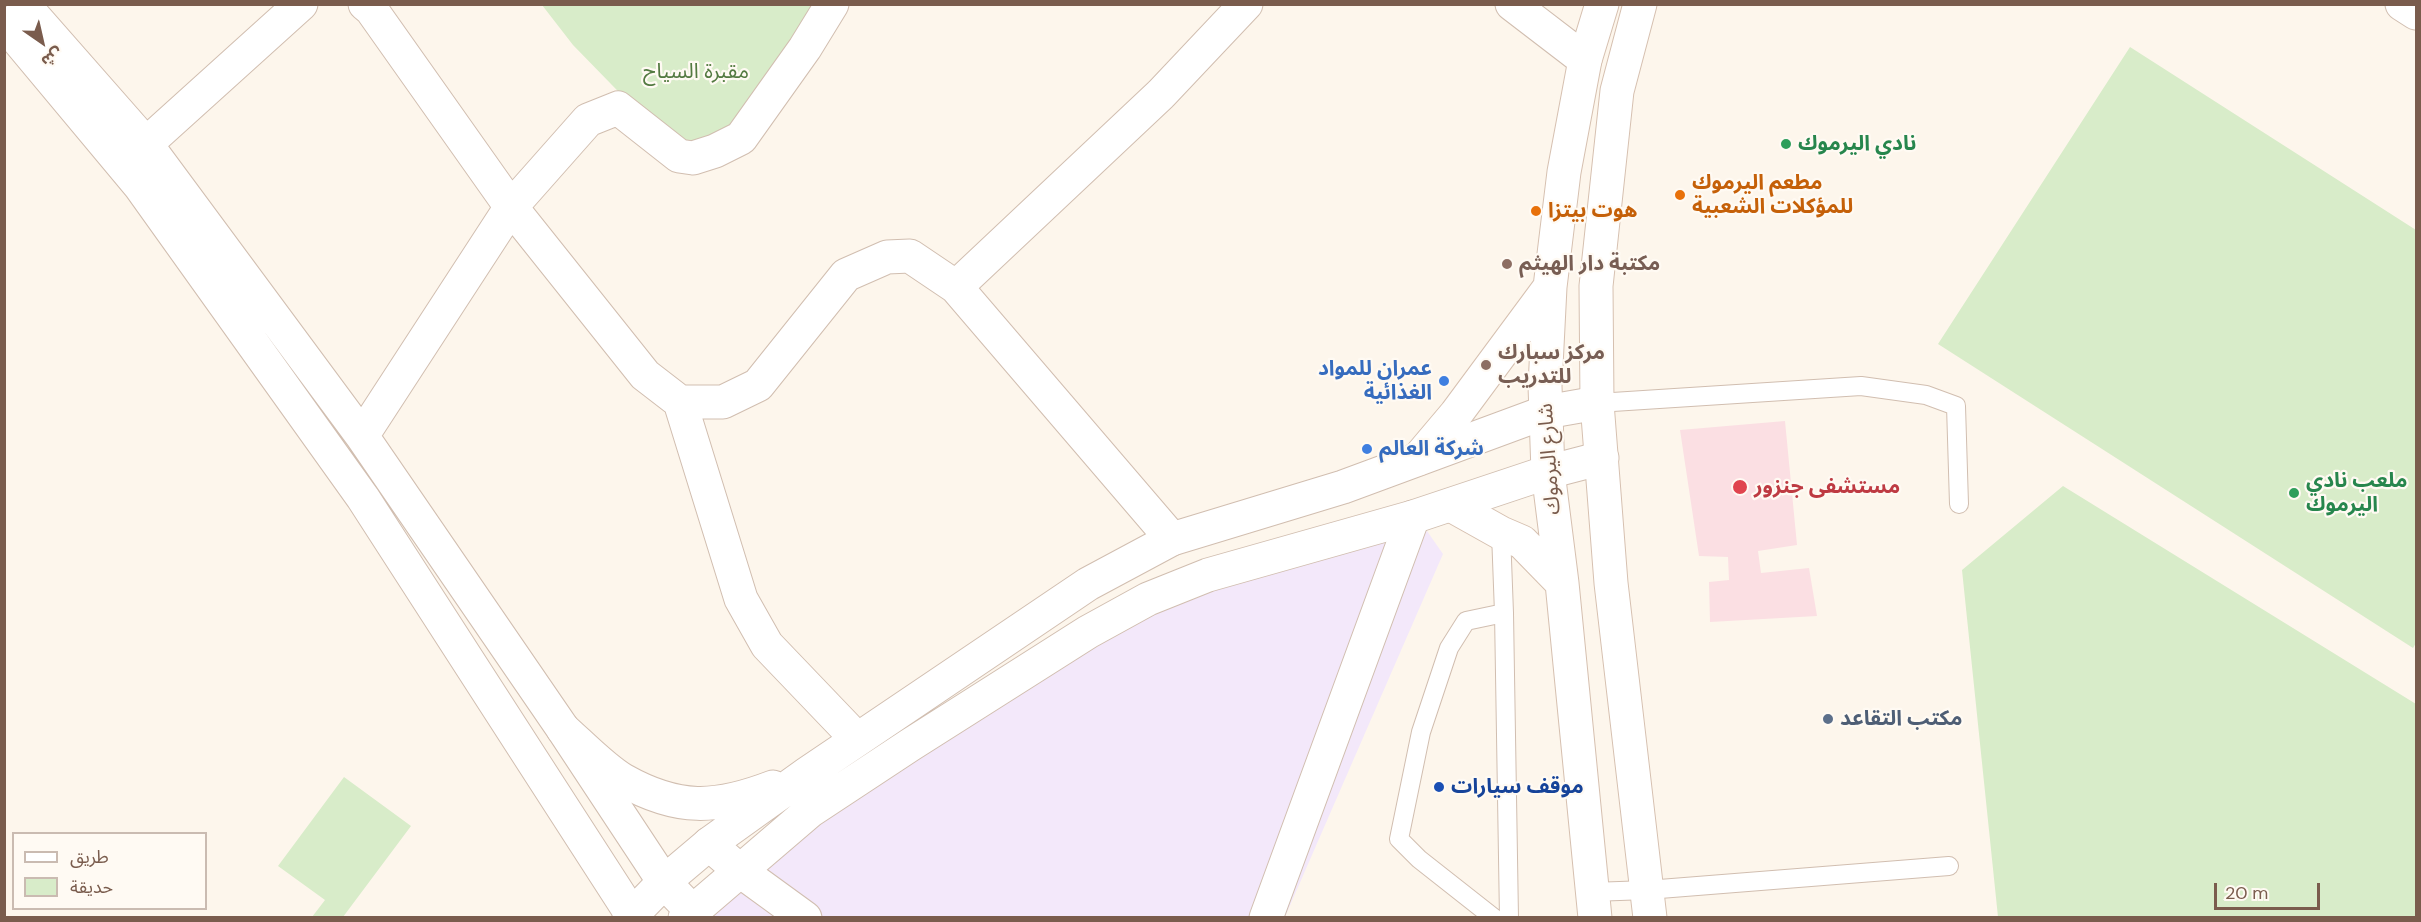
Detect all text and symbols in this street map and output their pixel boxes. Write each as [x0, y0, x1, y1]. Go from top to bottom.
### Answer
north arrow [12, 12, 72, 72]
text: ش [37, 42, 67, 72]
park label: مقبرة السياح [643, 59, 749, 85]
place label: نادي اليرموك [1798, 131, 1916, 157]
marker: نادي اليرموك [1779, 137, 1793, 151]
place label: مطعم اليرموك للمؤكلات الشعبية [1692, 170, 1853, 220]
marker: مطعم اليرموك للمؤكلات الشعبية [1673, 188, 1687, 202]
place label: هوت بيتزا [1548, 198, 1637, 224]
marker: هوت بيتزا [1529, 204, 1543, 218]
place label: مكتبة دار الهيثم [1519, 251, 1660, 277]
marker: مكتبة دار الهيثم [1500, 257, 1514, 271]
place label: مركز سبارك للتدريب [1498, 340, 1605, 390]
place label: عمران للمواد الغذائية [1318, 356, 1432, 406]
marker: مركز سبارك للتدريب [1479, 358, 1493, 372]
marker: عمران للمواد الغذائية [1437, 374, 1451, 388]
street label: شارع اليرموك [1534, 402, 1566, 516]
place label: شركة العالم [1379, 436, 1484, 462]
marker: شركة العالم [1360, 442, 1374, 456]
place label: ملعب نادي اليرموك [2306, 468, 2407, 518]
place label: مستشفى جنزور [1754, 474, 1900, 500]
marker: مستشفى جنزور [1731, 478, 1749, 496]
marker: ملعب نادي اليرموك [2287, 486, 2301, 500]
place label: مكتب التقاعد [1840, 706, 1962, 732]
marker: مكتب التقاعد [1821, 712, 1835, 726]
place label: موقف سيارات [1451, 774, 1584, 800]
marker: موقف سيارات [1432, 780, 1446, 794]
legend [12, 832, 207, 910]
text: طريق [70, 845, 109, 869]
scale bar [2217, 871, 2324, 909]
text: حديقة [70, 875, 113, 899]
text: 20 m [2225, 881, 2268, 905]

